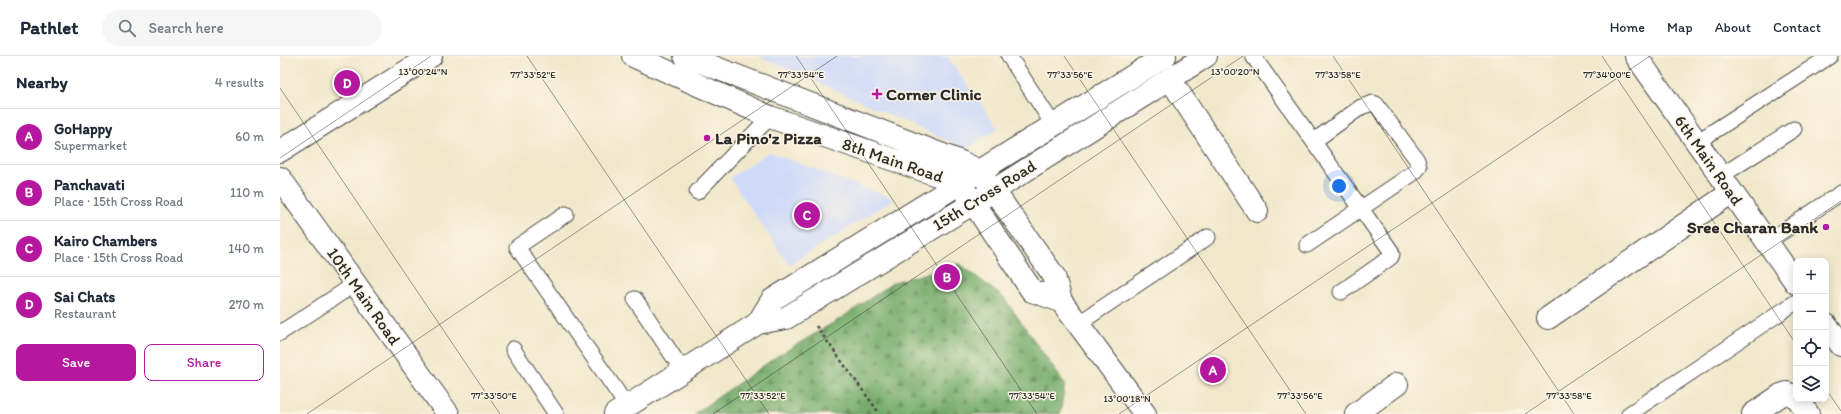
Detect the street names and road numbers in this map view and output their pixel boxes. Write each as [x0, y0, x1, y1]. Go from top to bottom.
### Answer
street label: 6th Main Road [1671, 111, 1748, 209]
street label: 8th Main Road [840, 133, 947, 187]
street label: 15th Cross Road [929, 155, 1040, 235]
street label: 10th Main Road [323, 243, 405, 349]

